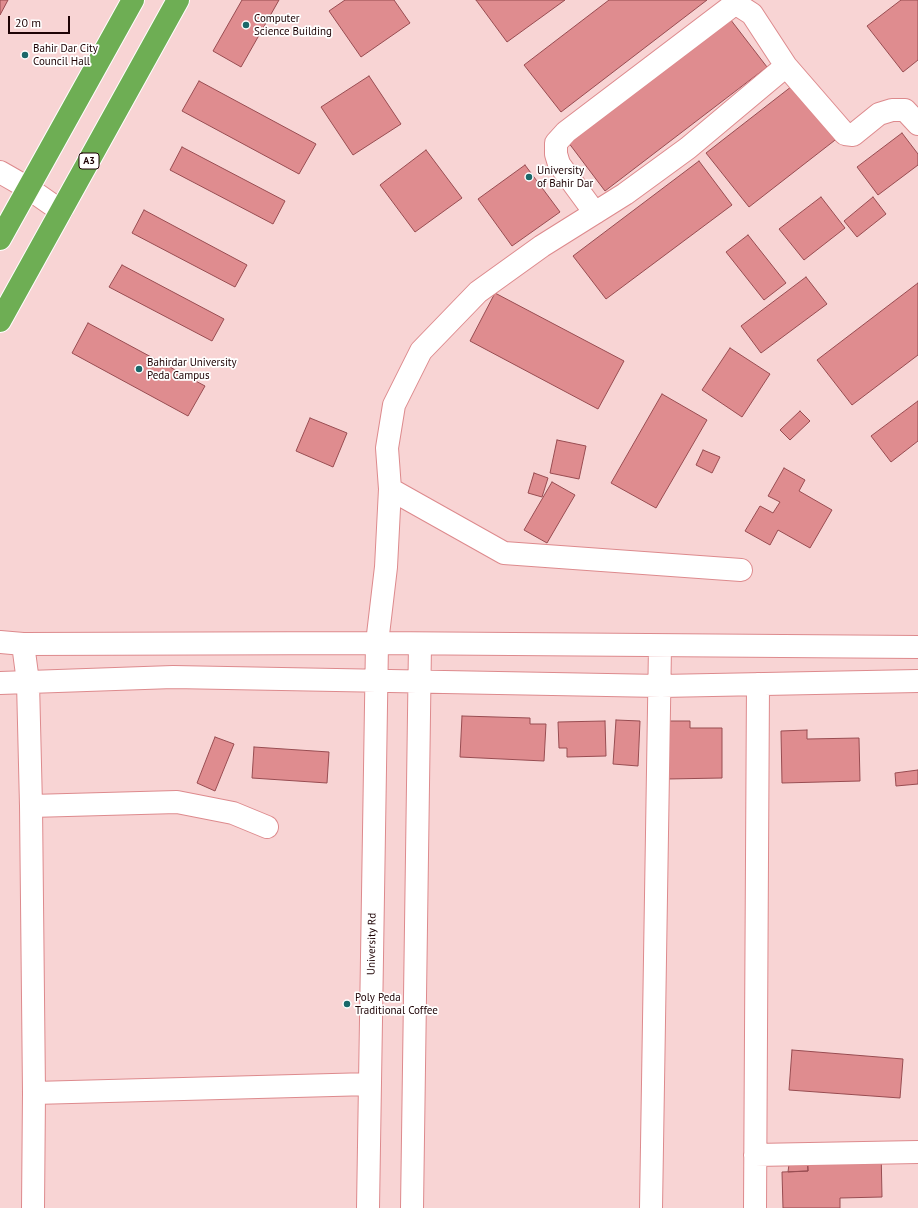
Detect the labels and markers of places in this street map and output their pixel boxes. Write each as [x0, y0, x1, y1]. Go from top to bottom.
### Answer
place label: Computer Science Building [254, 12, 332, 38]
marker: Computer Science Building [241, 20, 251, 30]
place label: Bahir Dar City Council Hall [33, 42, 98, 68]
marker: Bahir Dar City Council Hall [20, 50, 30, 60]
place label: University of Bahir Dar [537, 164, 593, 190]
marker: University of Bahir Dar [524, 172, 534, 182]
place label: Bahirdar University Peda Campus [147, 356, 237, 382]
marker: Bahirdar University Peda Campus [134, 364, 144, 374]
place label: Poly Peda Traditional Coffee [355, 991, 438, 1017]
marker: Poly Peda Traditional Coffee [342, 999, 352, 1009]

